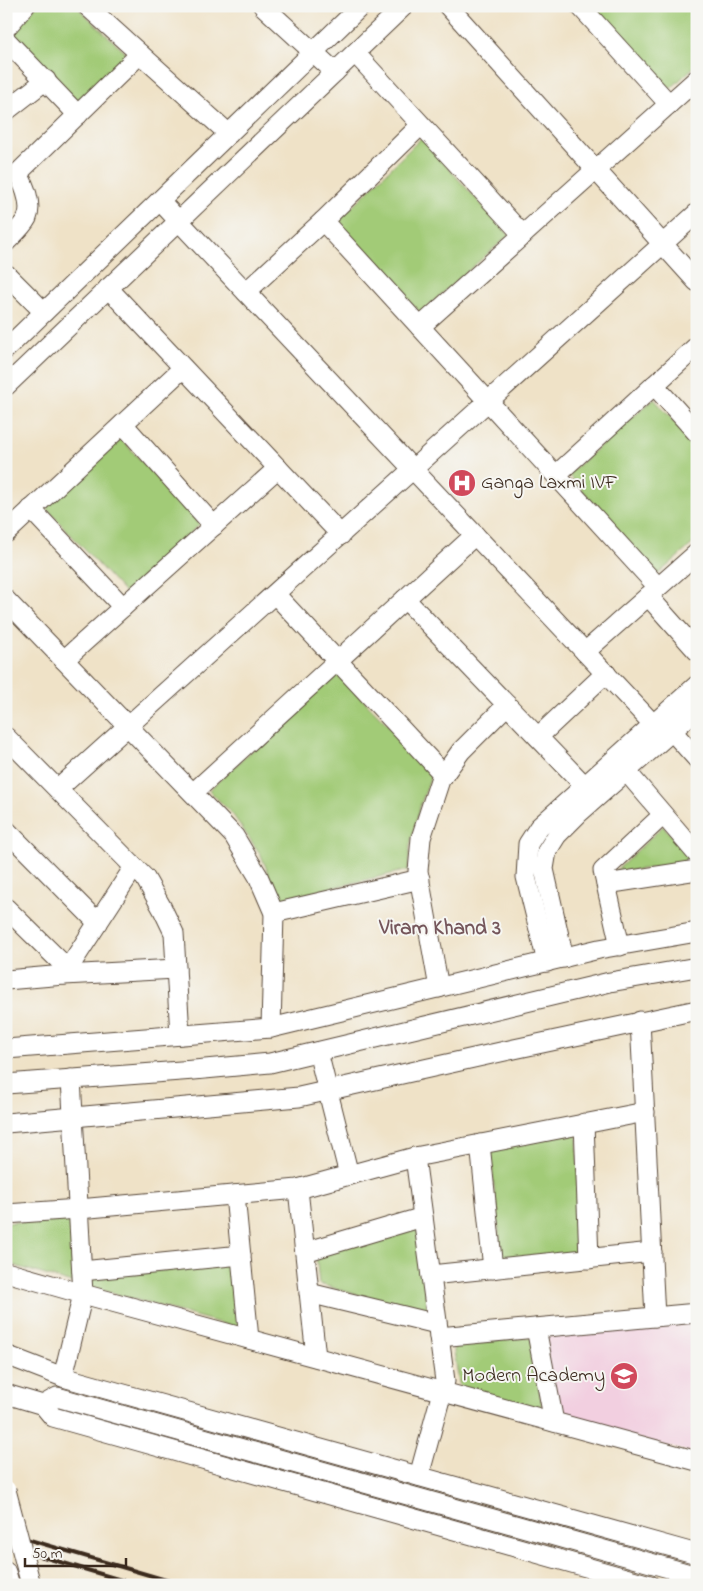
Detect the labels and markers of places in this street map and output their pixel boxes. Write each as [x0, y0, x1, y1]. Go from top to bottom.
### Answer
hospital icon: Ganga Laxmi IVF [447, 468, 477, 498]
place label: Ganga Laxmi IVF [481, 469, 617, 499]
school or university icon: Modern Academy [609, 1361, 639, 1391]
place label: Modern Academy [462, 1362, 605, 1391]

